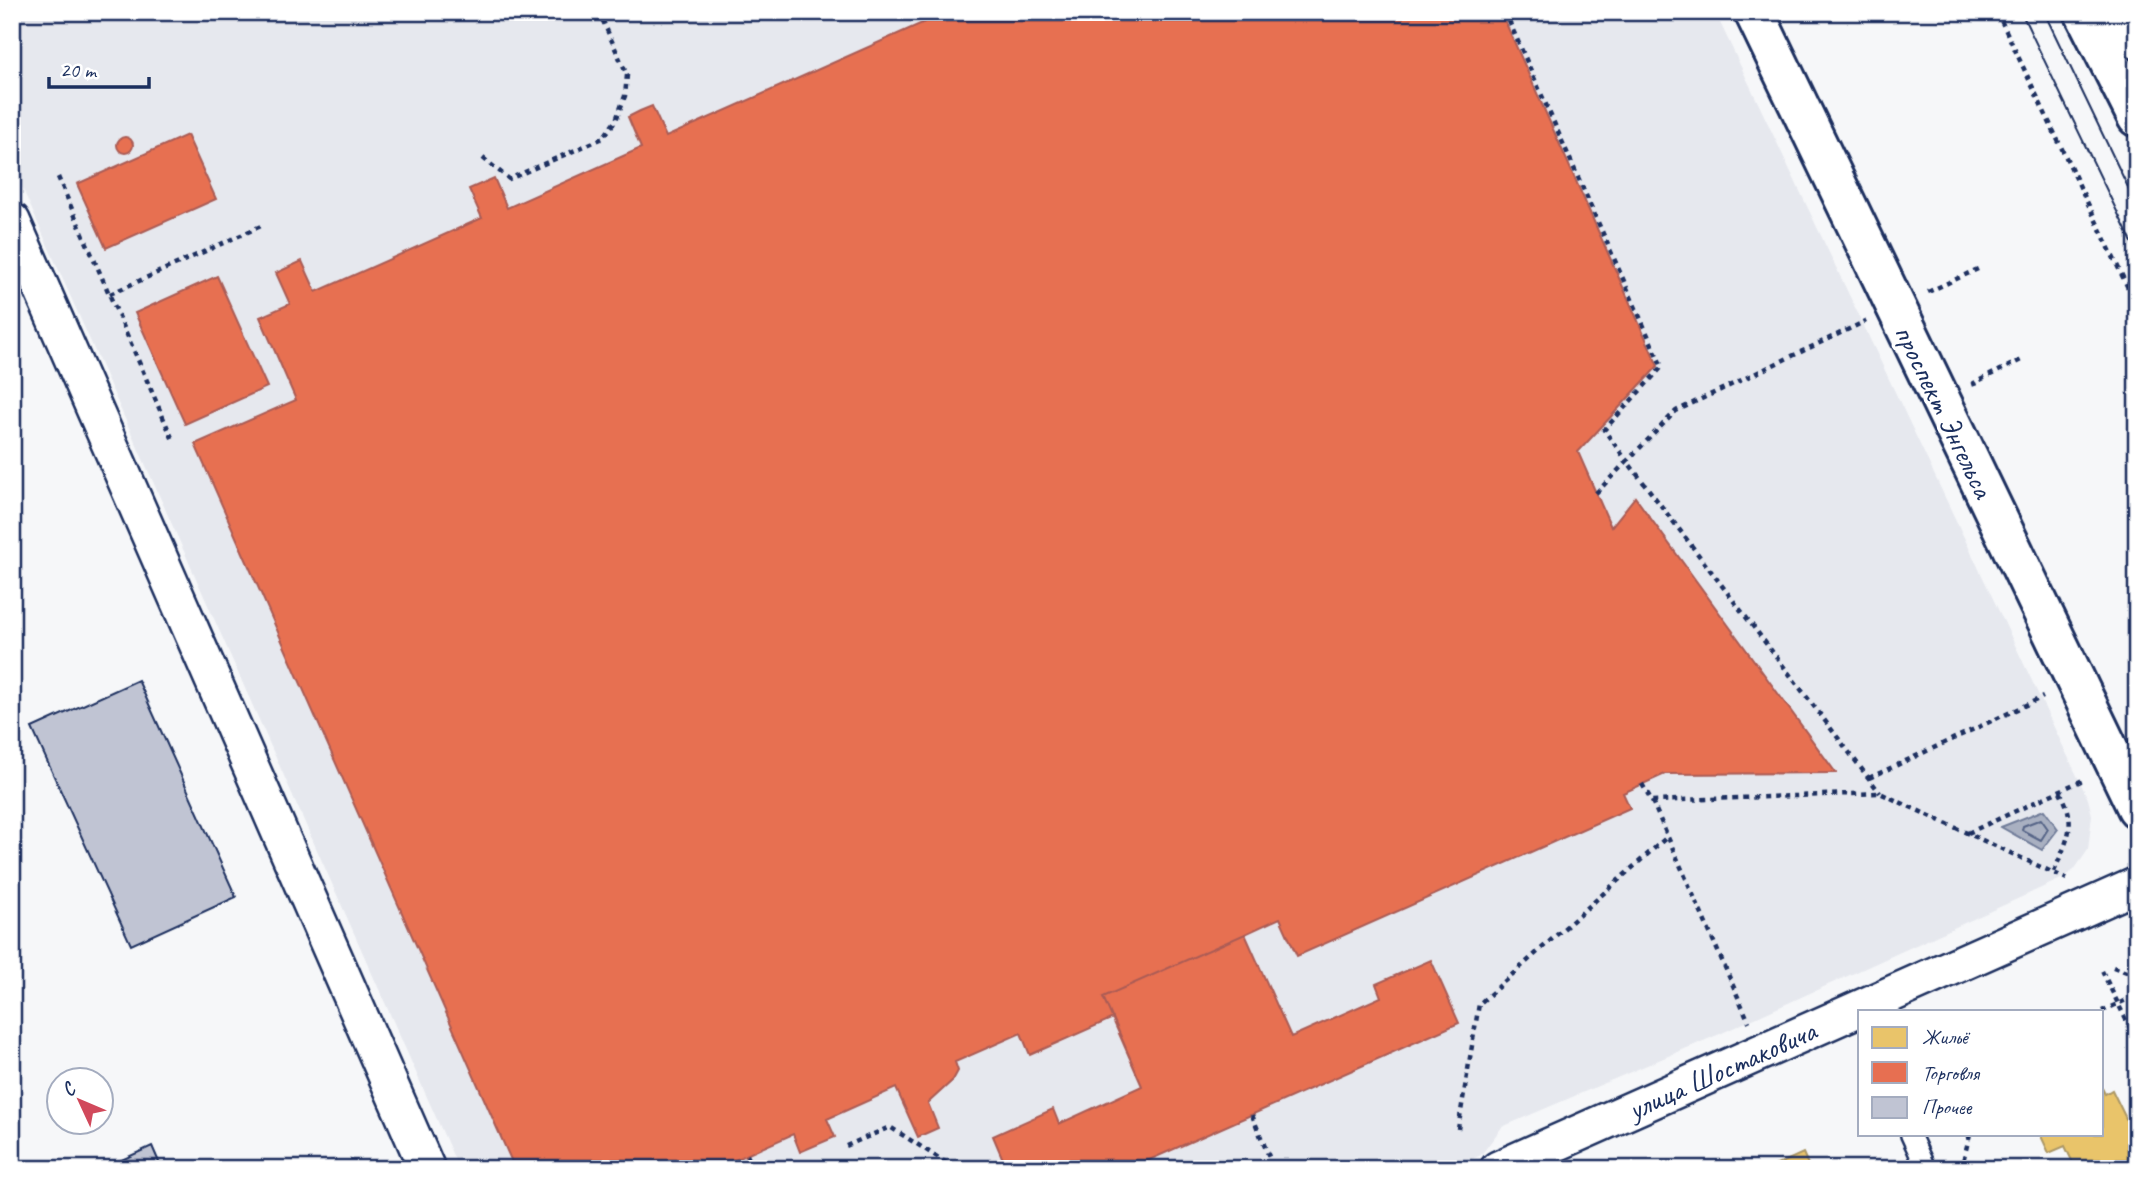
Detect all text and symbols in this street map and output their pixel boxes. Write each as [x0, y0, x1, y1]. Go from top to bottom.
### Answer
scale bar [49, 46, 149, 90]
text: 20 m [60, 57, 98, 83]
street label: проспект Энгельса [1886, 318, 2003, 506]
legend [1858, 1010, 2104, 1136]
street label: улица Шостаковича [1620, 1011, 1824, 1129]
text: Жильё [1922, 1024, 1971, 1050]
text: Торговля [1922, 1060, 1981, 1086]
north arrow [46, 1066, 116, 1136]
text: С [57, 1076, 82, 1102]
text: Прочее [1922, 1094, 1973, 1120]

